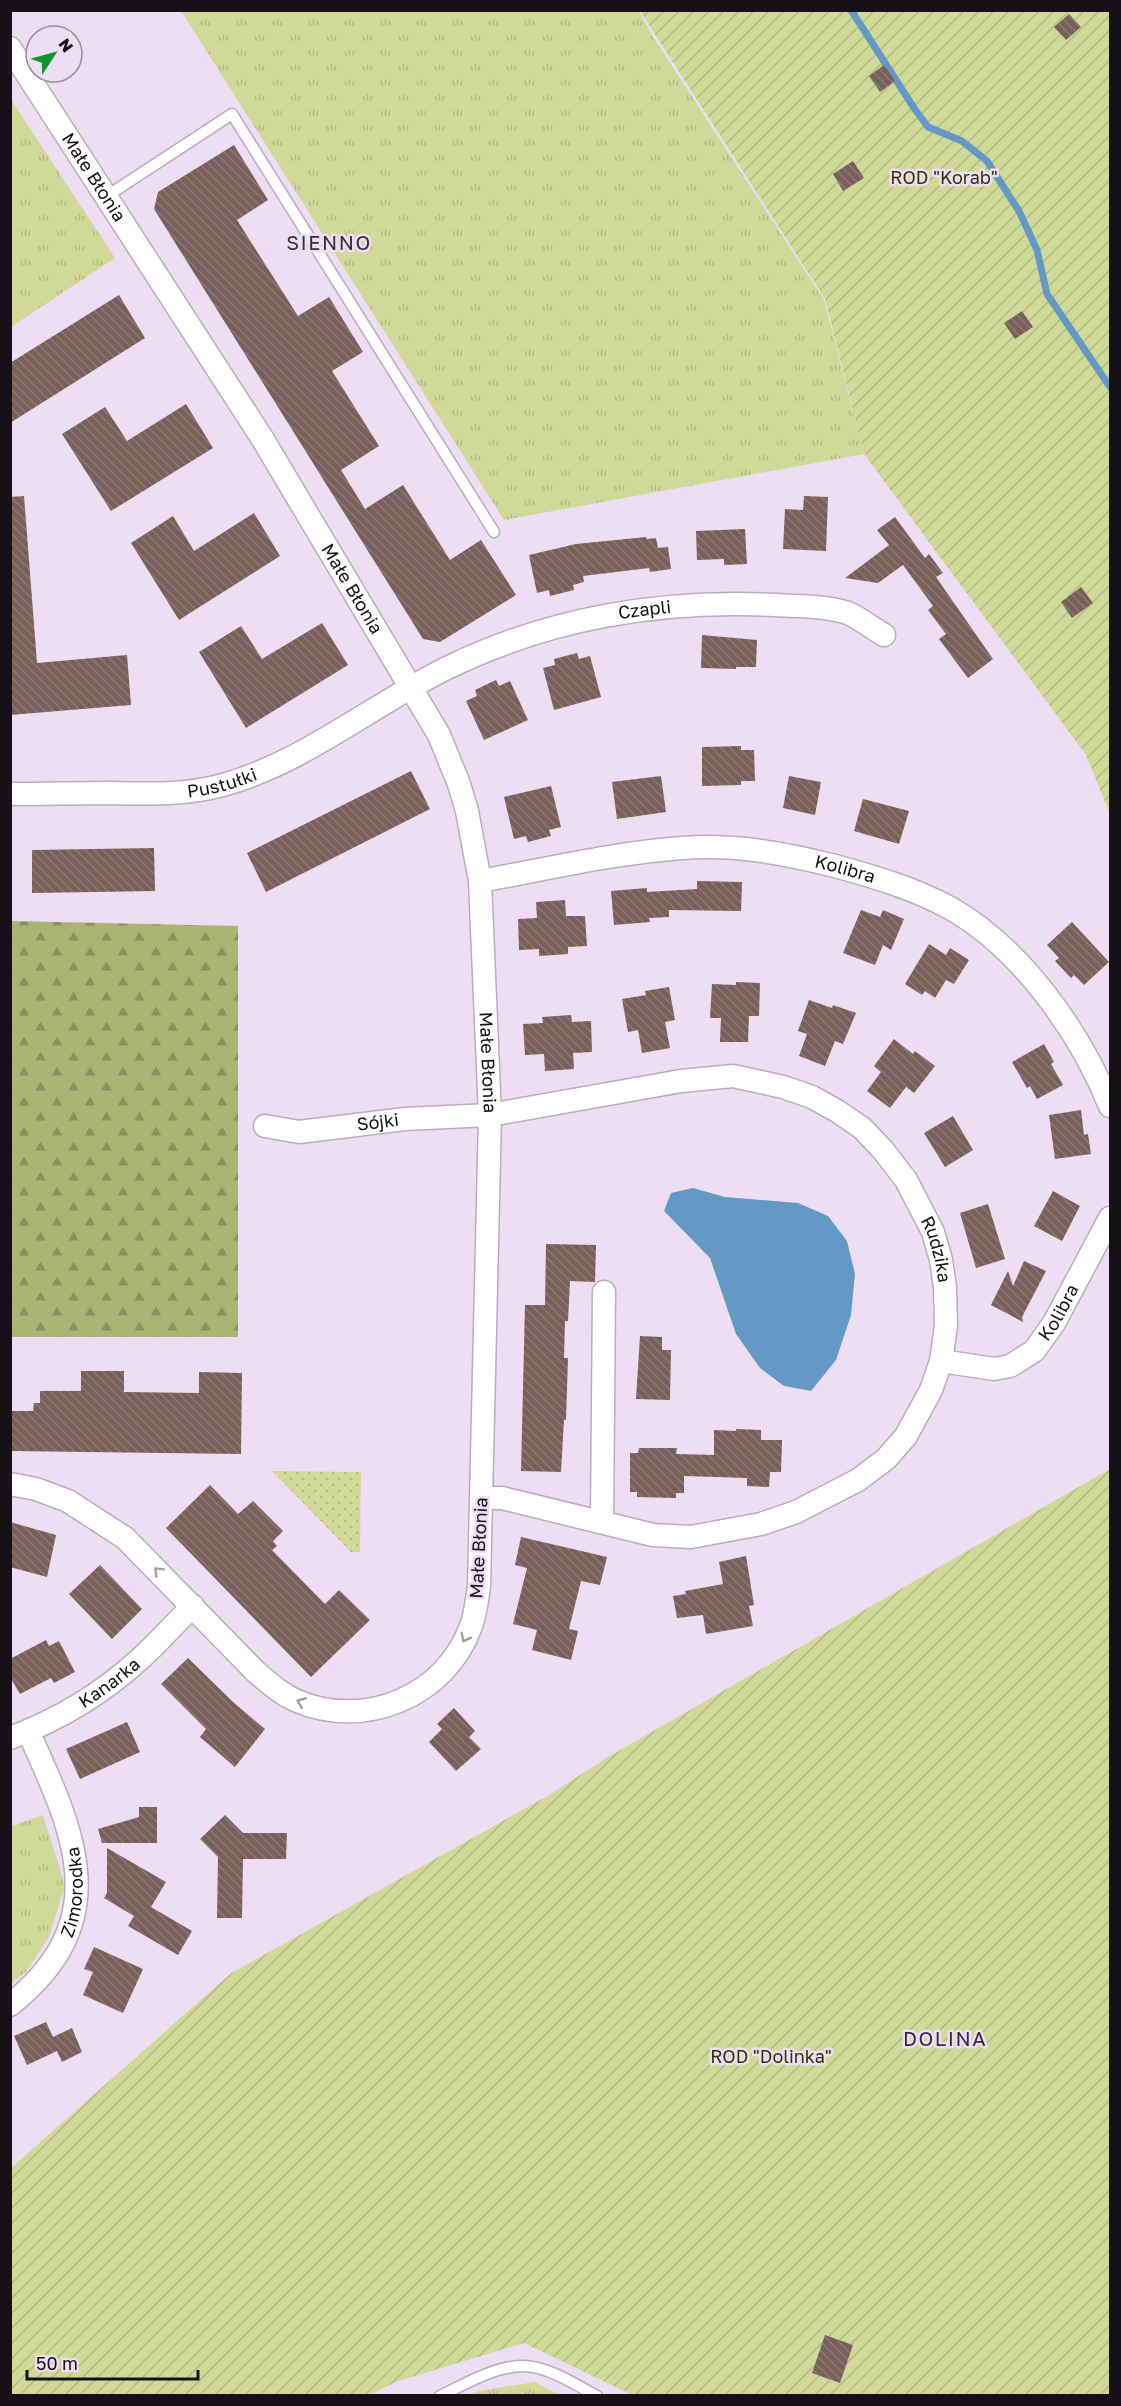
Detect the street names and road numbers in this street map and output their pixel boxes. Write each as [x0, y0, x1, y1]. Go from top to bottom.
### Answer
street label: Małe Błonia [58, 128, 131, 225]
street label: Małe Błonia [317, 539, 388, 638]
street label: Czapli [616, 595, 672, 623]
street label: Pustułki [186, 763, 260, 802]
street label: Kolibra [813, 849, 878, 887]
street label: Małe Błonia [476, 1011, 502, 1114]
street label: Sójki [355, 1108, 400, 1135]
street label: Rudzika [917, 1212, 956, 1284]
street label: Kolibra [1033, 1280, 1083, 1345]
street label: Małe Błonia [464, 1497, 492, 1599]
street label: Kanarka [74, 1652, 144, 1712]
street label: Zimorodka [55, 1845, 87, 1940]

